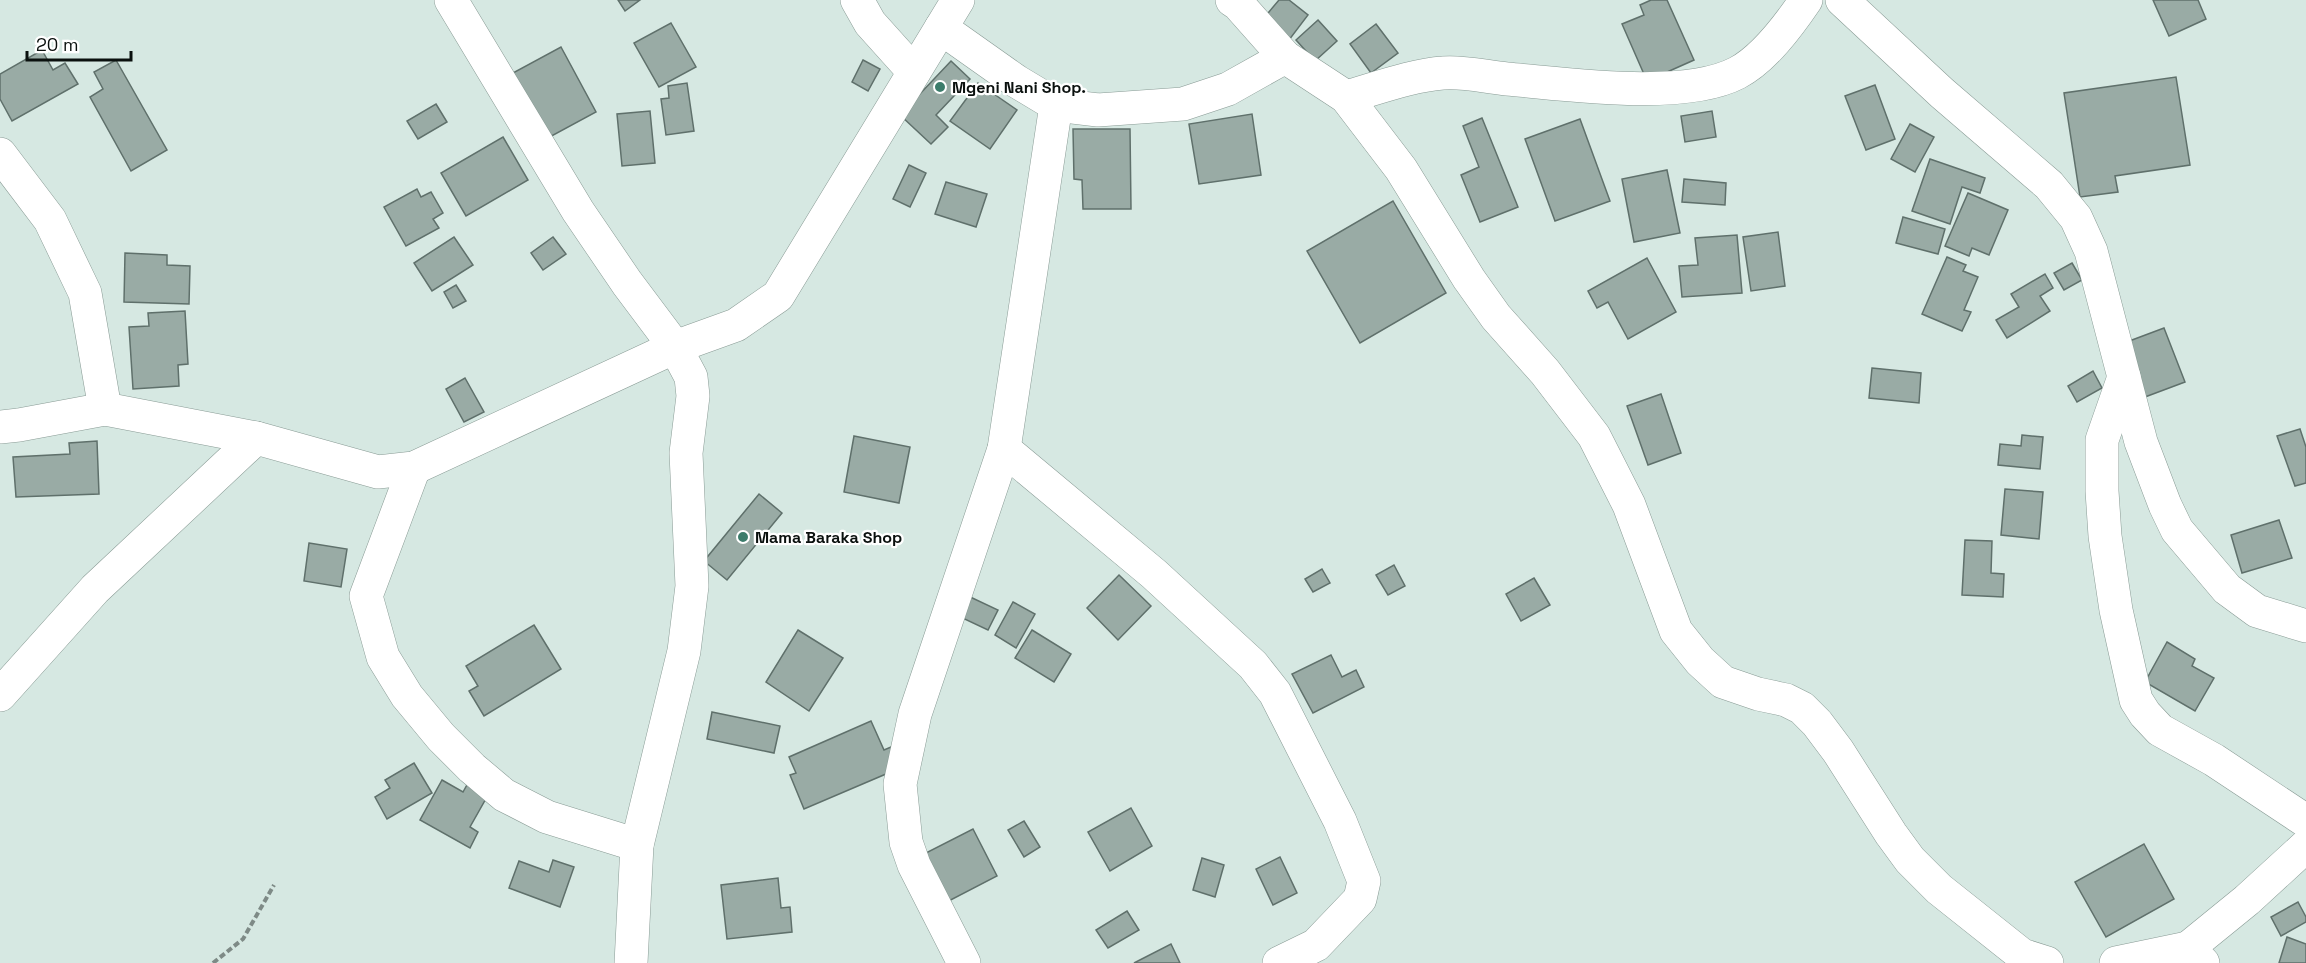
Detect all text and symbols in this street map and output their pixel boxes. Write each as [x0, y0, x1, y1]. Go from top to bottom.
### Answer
scale bar [27, 24, 130, 62]
text: 20 m [36, 33, 79, 56]
place label: Mgeni Nani Shop. [952, 77, 1086, 98]
marker: Mgeni Nani Shop. [933, 80, 947, 94]
place label: Mama Baraka Shop [755, 527, 902, 548]
marker: Mama Baraka Shop [736, 530, 750, 544]

